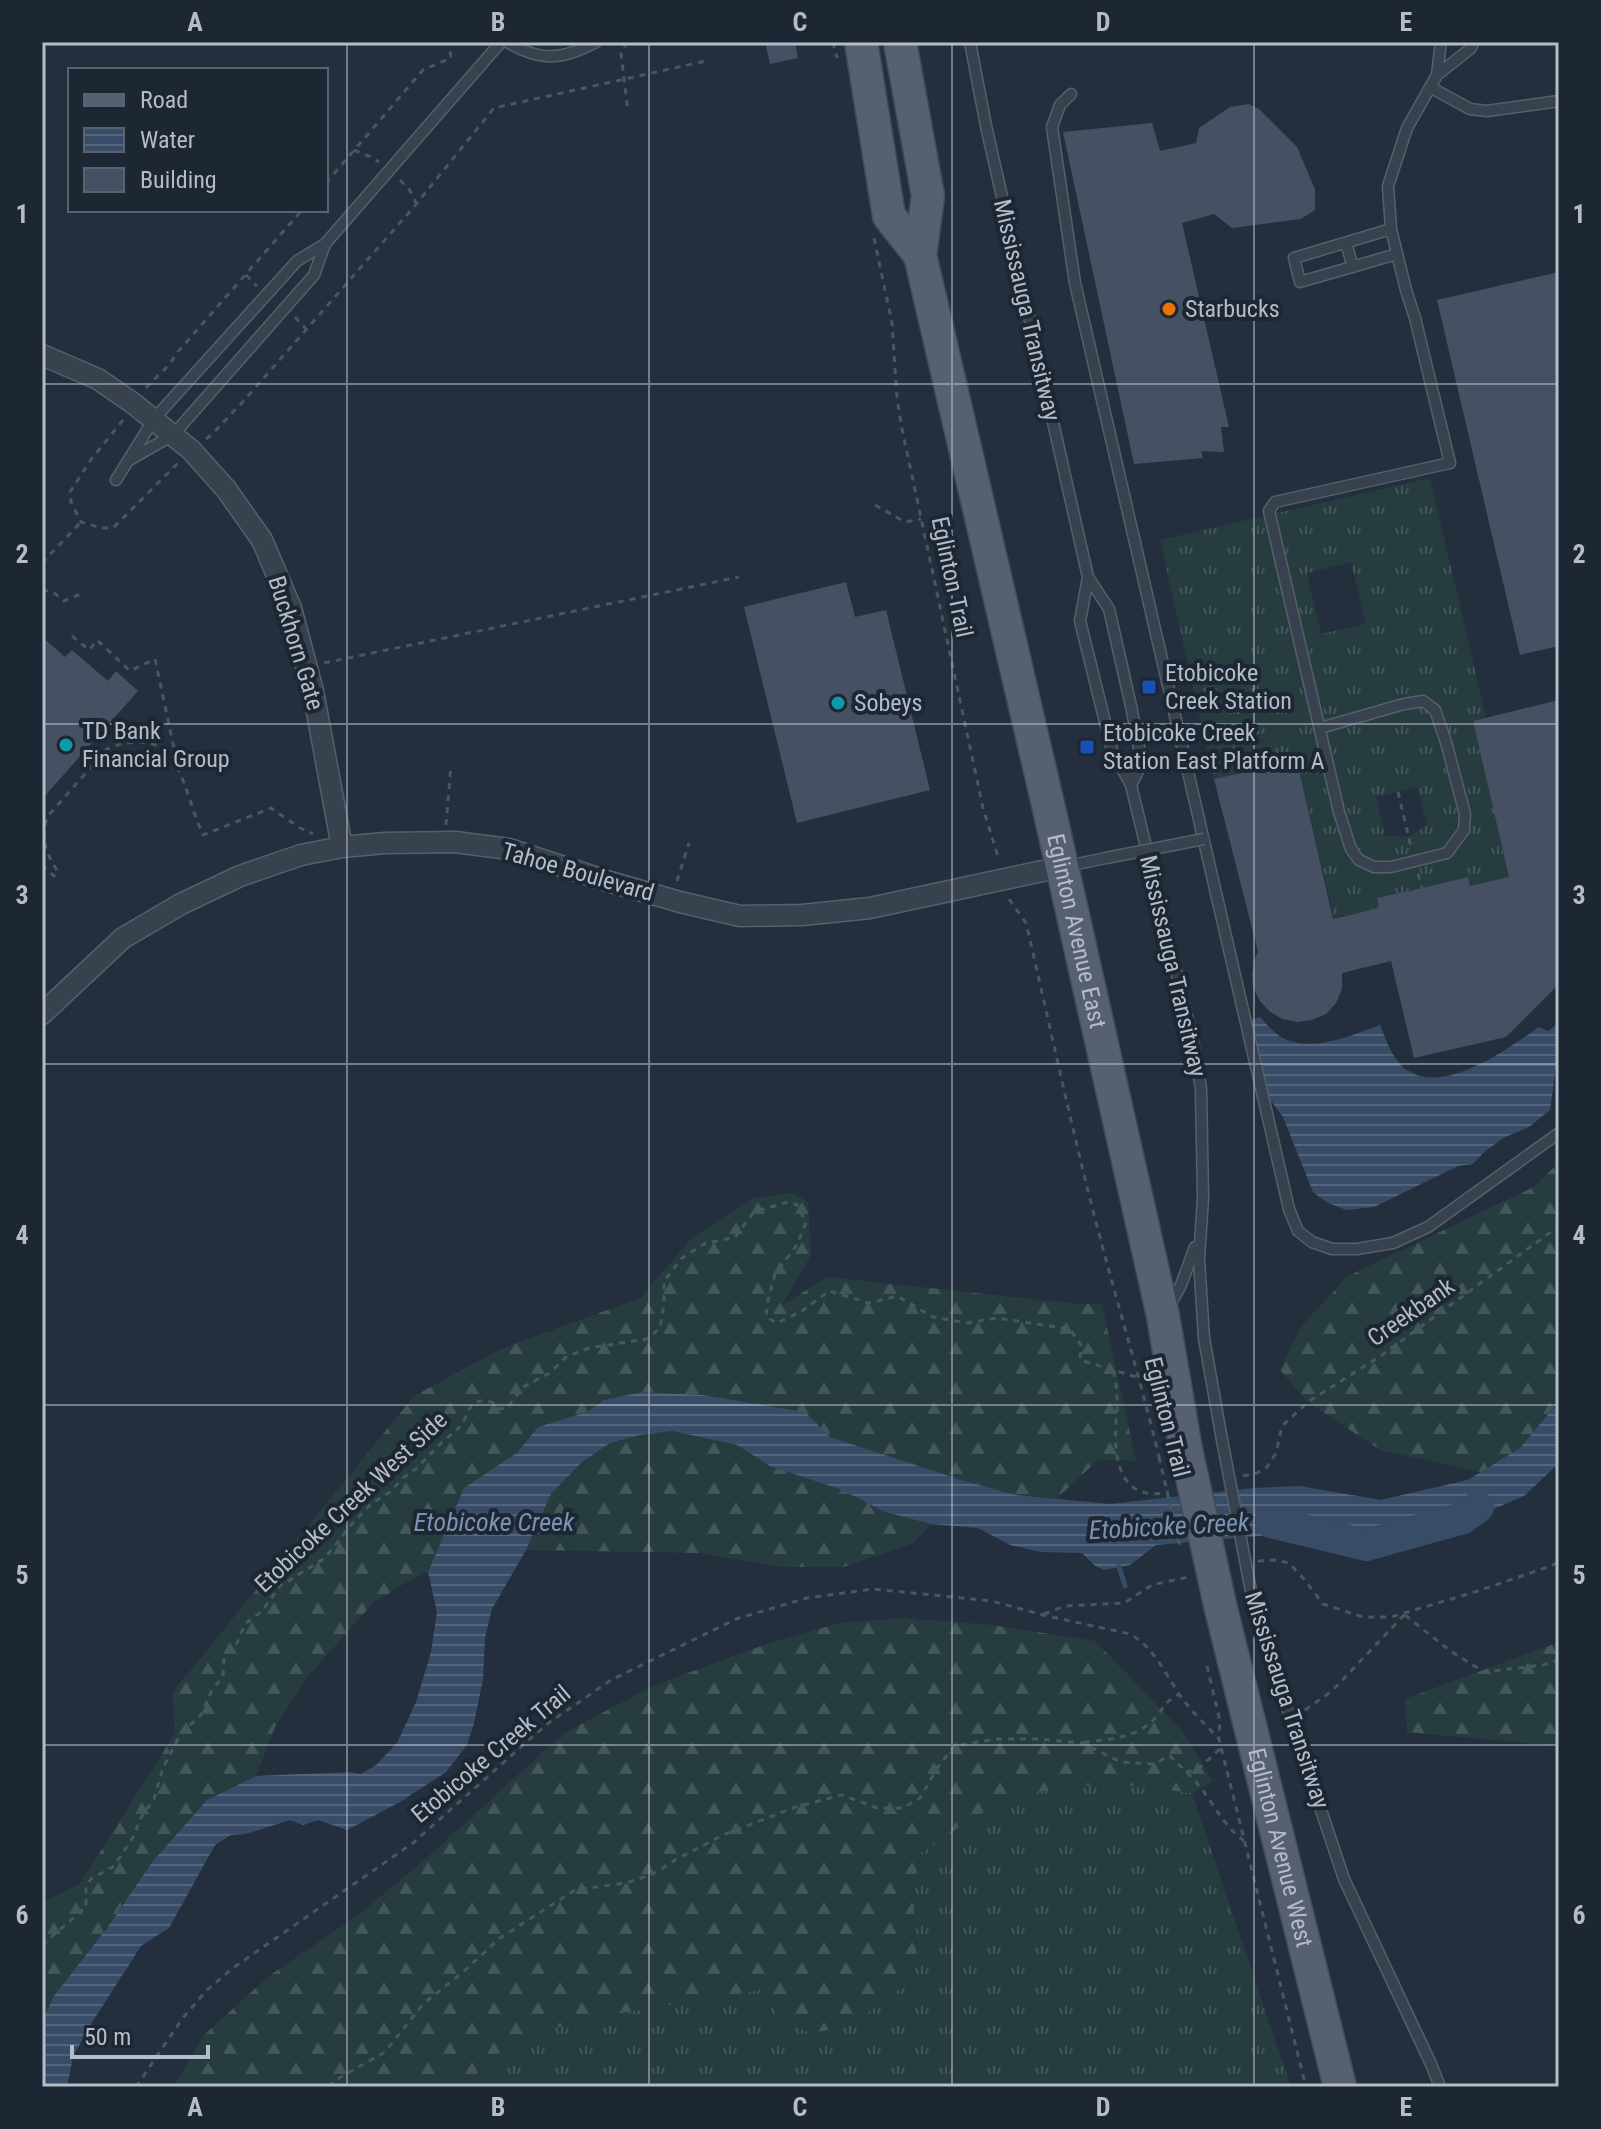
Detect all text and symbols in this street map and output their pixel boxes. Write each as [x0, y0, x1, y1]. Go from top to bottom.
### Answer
text: A [187, 7, 203, 37]
text: B [491, 7, 505, 37]
text: C [793, 7, 808, 37]
text: D [1096, 7, 1110, 37]
text: E [1400, 7, 1413, 37]
legend [68, 68, 328, 212]
text: Road [140, 86, 188, 114]
text: Water [140, 126, 195, 154]
text: Building [140, 166, 217, 194]
street label: Mississauga Transitway [988, 197, 1066, 423]
text: 1 [15, 199, 29, 229]
text: 1 [1572, 199, 1586, 229]
place label: Starbucks [1185, 295, 1280, 323]
marker: Starbucks [1160, 300, 1178, 318]
street label: Eglinton Trail [926, 514, 978, 640]
text: 2 [15, 539, 29, 569]
text: 2 [1572, 539, 1586, 569]
street label: Buckhorn Gate [262, 573, 330, 713]
place label: Etobicoke Creek Station [1165, 659, 1292, 715]
marker: Etobicoke Creek Station [1140, 678, 1158, 696]
place label: Sobeys [854, 689, 922, 717]
marker: Sobeys [829, 694, 847, 712]
place label: TD Bank Financial Group [82, 717, 230, 773]
place label: Etobicoke Creek Station East Platform A [1103, 719, 1325, 775]
marker: TD Bank Financial Group [57, 736, 75, 754]
marker: Etobicoke Creek Station East Platform A [1078, 738, 1096, 756]
street label: Eglinton Avenue East [1041, 831, 1112, 1031]
street label: Tahoe Boulevard [499, 837, 657, 907]
street label: Mississauga Transitway [1134, 853, 1212, 1079]
text: 3 [15, 880, 29, 910]
text: 3 [1572, 880, 1586, 910]
text: 4 [15, 1220, 29, 1250]
text: 4 [1572, 1220, 1586, 1250]
street label: Creekbank [1362, 1272, 1460, 1352]
street label: Eglinton Trail [1139, 1354, 1195, 1480]
street label: Etobicoke Creek West Side [249, 1406, 453, 1598]
water label: Etobicoke Creek [414, 1507, 575, 1537]
water label: Etobicoke Creek [1088, 1507, 1251, 1545]
text: 5 [15, 1560, 29, 1590]
text: 5 [1572, 1560, 1586, 1590]
street label: Mississauga Transitway [1239, 1588, 1335, 1812]
street label: Etobicoke Creek Trail [406, 1679, 576, 1829]
street label: Eglinton Avenue West [1242, 1745, 1319, 1950]
text: 6 [15, 1900, 29, 1930]
text: 6 [1572, 1900, 1586, 1930]
scale bar [72, 2009, 208, 2059]
text: 50 m [84, 2023, 131, 2051]
text: A [187, 2092, 203, 2122]
text: B [491, 2092, 505, 2122]
text: C [793, 2092, 808, 2122]
text: D [1096, 2092, 1110, 2122]
text: E [1400, 2092, 1413, 2122]

